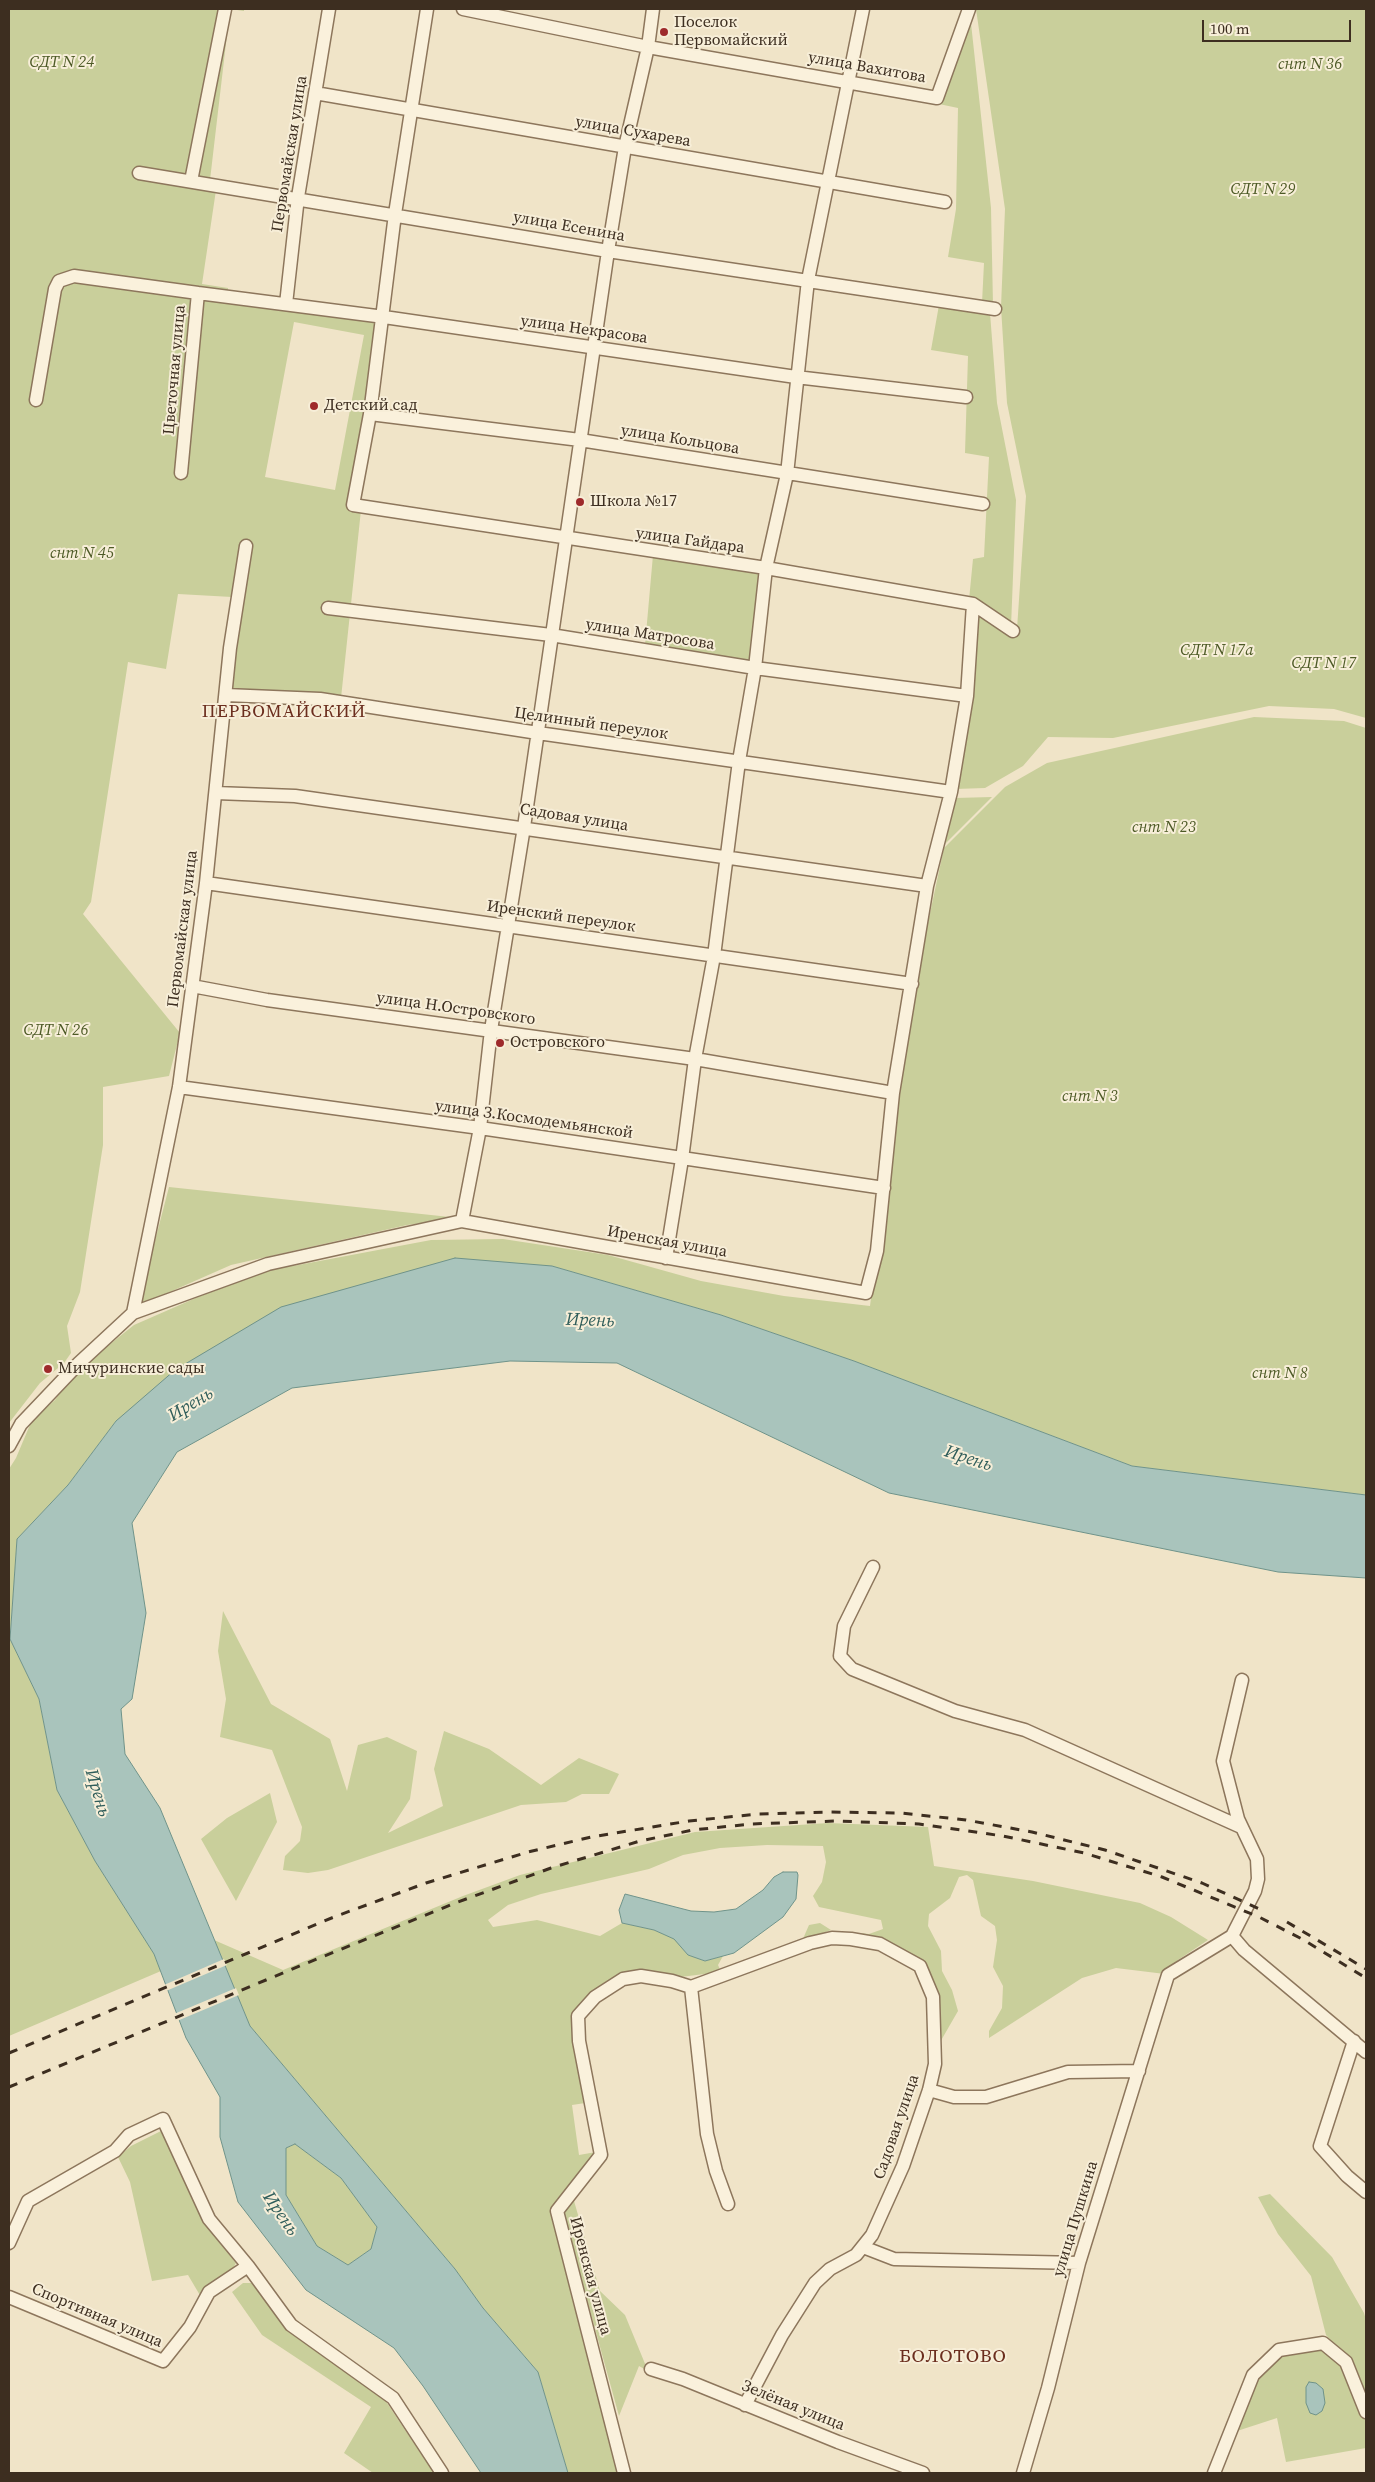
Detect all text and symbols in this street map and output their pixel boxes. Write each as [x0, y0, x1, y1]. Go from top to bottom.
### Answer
scale bar [1205, 10, 1354, 42]
place label: Поселок Первомайский [674, 13, 788, 51]
text: 100 m [1210, 18, 1250, 39]
marker: Поселок Первомайский [658, 26, 670, 38]
street label: улица Вахитова [807, 48, 927, 88]
park label: СДТ N 24 [30, 53, 94, 73]
park label: снт N 36 [1278, 55, 1342, 75]
street label: Первомайская улица [268, 74, 312, 234]
street label: улица Сухарева [574, 112, 692, 152]
park label: СДТ N 29 [1231, 180, 1295, 200]
street label: улица Есенина [512, 208, 626, 246]
street label: Цветочная улица [160, 304, 190, 436]
street label: улица Некрасова [519, 312, 649, 348]
place label: Детский сад [324, 396, 418, 416]
marker: Детский сад [308, 400, 320, 412]
street label: улица Кольцова [619, 421, 741, 459]
place label: Школа №17 [590, 492, 677, 512]
marker: Школа №17 [574, 496, 586, 508]
street label: улица Гайдара [634, 524, 746, 558]
park label: снт N 45 [50, 544, 114, 564]
street label: улица Матросова [584, 615, 716, 655]
park label: СДТ N 17а [1180, 641, 1254, 661]
park label: СДТ N 17 [1292, 654, 1356, 674]
district label: ПЕРВОМАЙСКИЙ [200, 701, 368, 723]
street label: Целинный переулок [513, 704, 669, 744]
street label: Садовая улица [518, 800, 630, 836]
park label: снт N 23 [1132, 818, 1196, 838]
street label: Первомайская улица [164, 849, 202, 1009]
street label: Иренский переулок [485, 897, 637, 937]
street label: улица Н.Островского [375, 988, 537, 1030]
park label: СДТ N 26 [24, 1021, 88, 1041]
place label: Островского [510, 1033, 605, 1053]
marker: Островского [494, 1037, 506, 1049]
park label: снт N 3 [1062, 1087, 1118, 1107]
street label: улица З.Космодемьянской [434, 1097, 634, 1143]
street label: Иренская улица [605, 1222, 729, 1262]
water label: Ирень [565, 1309, 615, 1333]
place label: Мичуринские сады [58, 1359, 205, 1379]
marker: Мичуринские сады [42, 1363, 54, 1375]
park label: снт N 8 [1252, 1364, 1308, 1384]
water label: Ирень [165, 1383, 217, 1427]
water label: Ирень [942, 1441, 994, 1477]
water label: Ирень [80, 1767, 114, 1819]
street label: Садовая улица [870, 2072, 924, 2182]
street label: улица Пушкина [1049, 2159, 1103, 2279]
water label: Ирень [257, 2188, 303, 2240]
street label: Иренская улица [565, 2215, 615, 2337]
street label: Спортивная улица [29, 2280, 165, 2352]
district label: БОЛОТОВО [898, 2346, 1008, 2368]
street label: Зелёная улица [739, 2377, 847, 2435]

